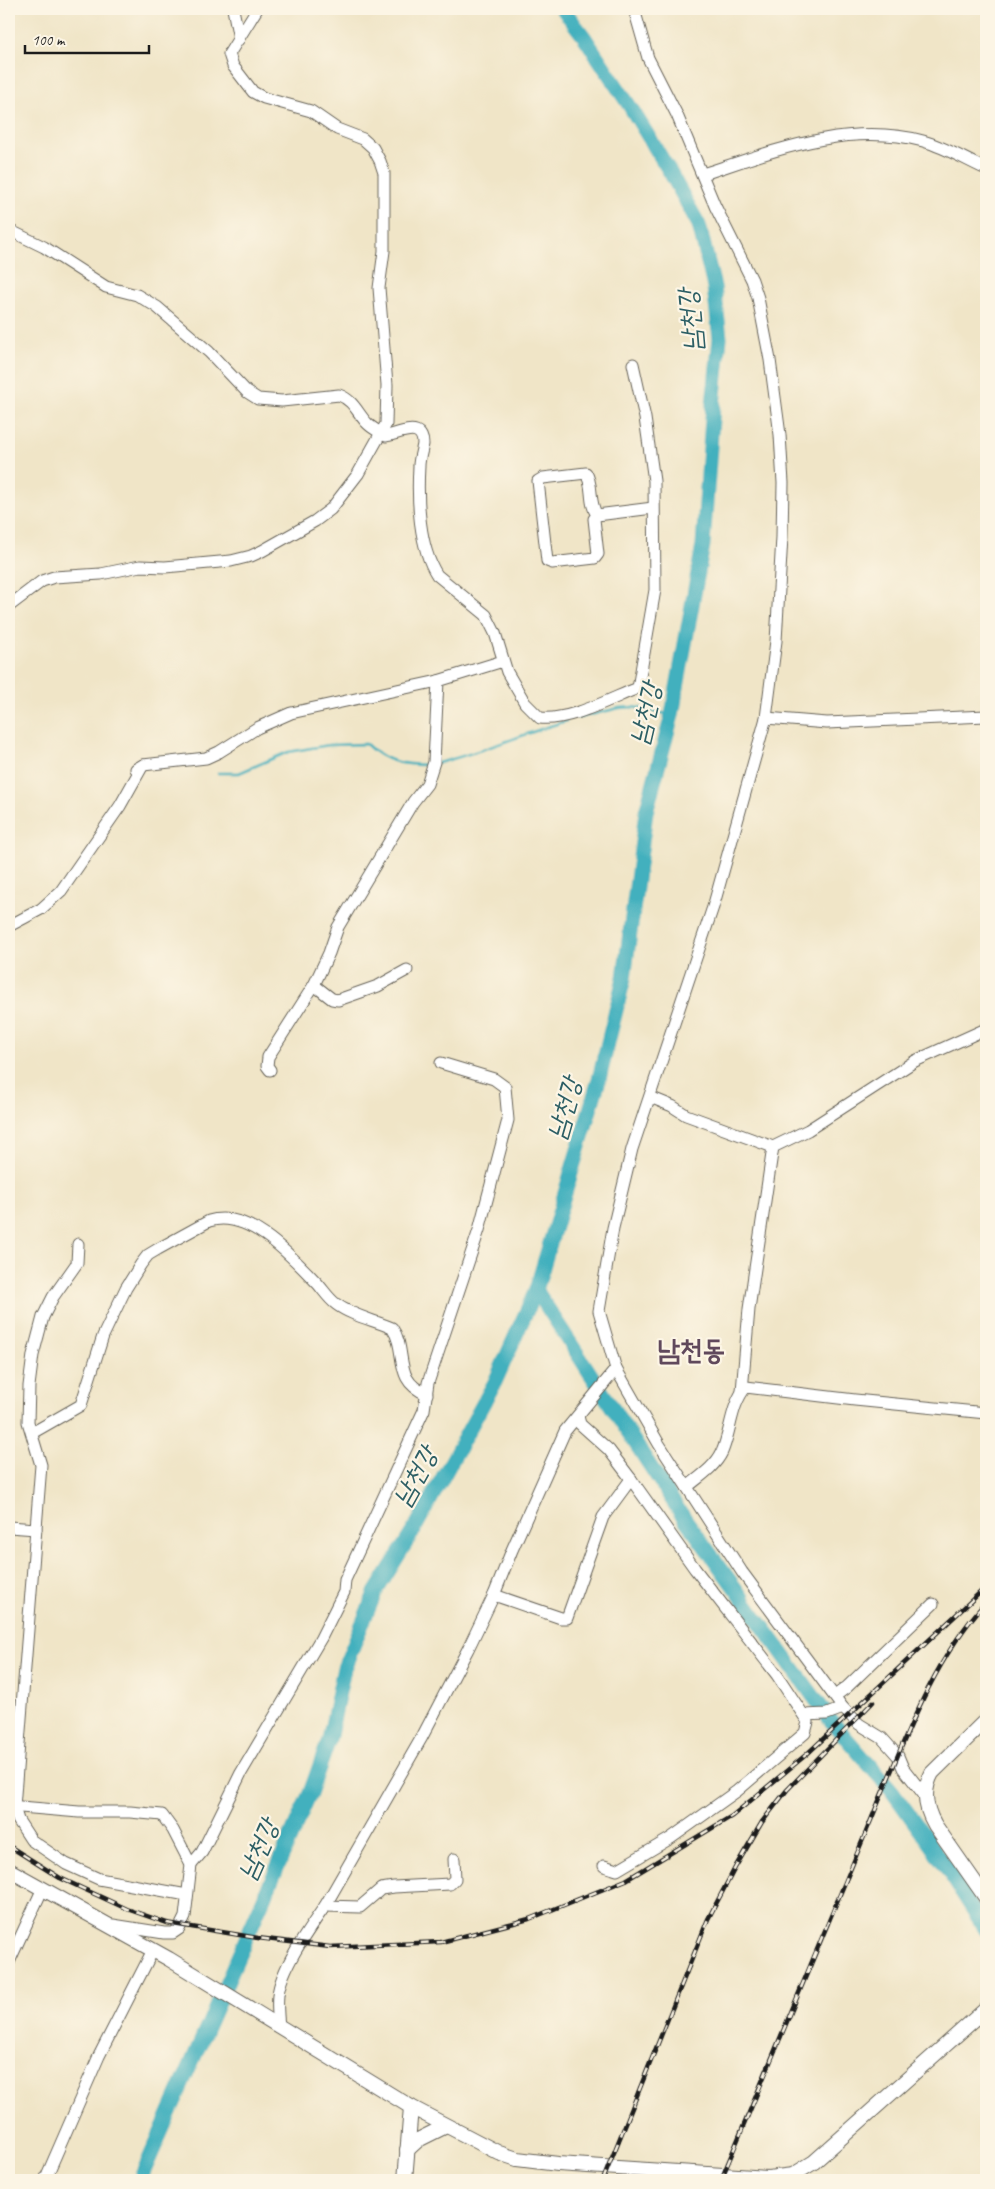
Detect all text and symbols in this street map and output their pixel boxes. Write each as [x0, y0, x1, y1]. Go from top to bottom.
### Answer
scale bar [25, 22, 149, 54]
text: 100 m [32, 31, 66, 50]
water label: 남천강 [671, 284, 709, 353]
water label: 남천강 [622, 676, 669, 747]
water label: 남천강 [539, 1070, 589, 1143]
district label: 남천동 [657, 1332, 725, 1367]
water label: 남천강 [385, 1438, 446, 1511]
water label: 남천강 [230, 1811, 287, 1884]

